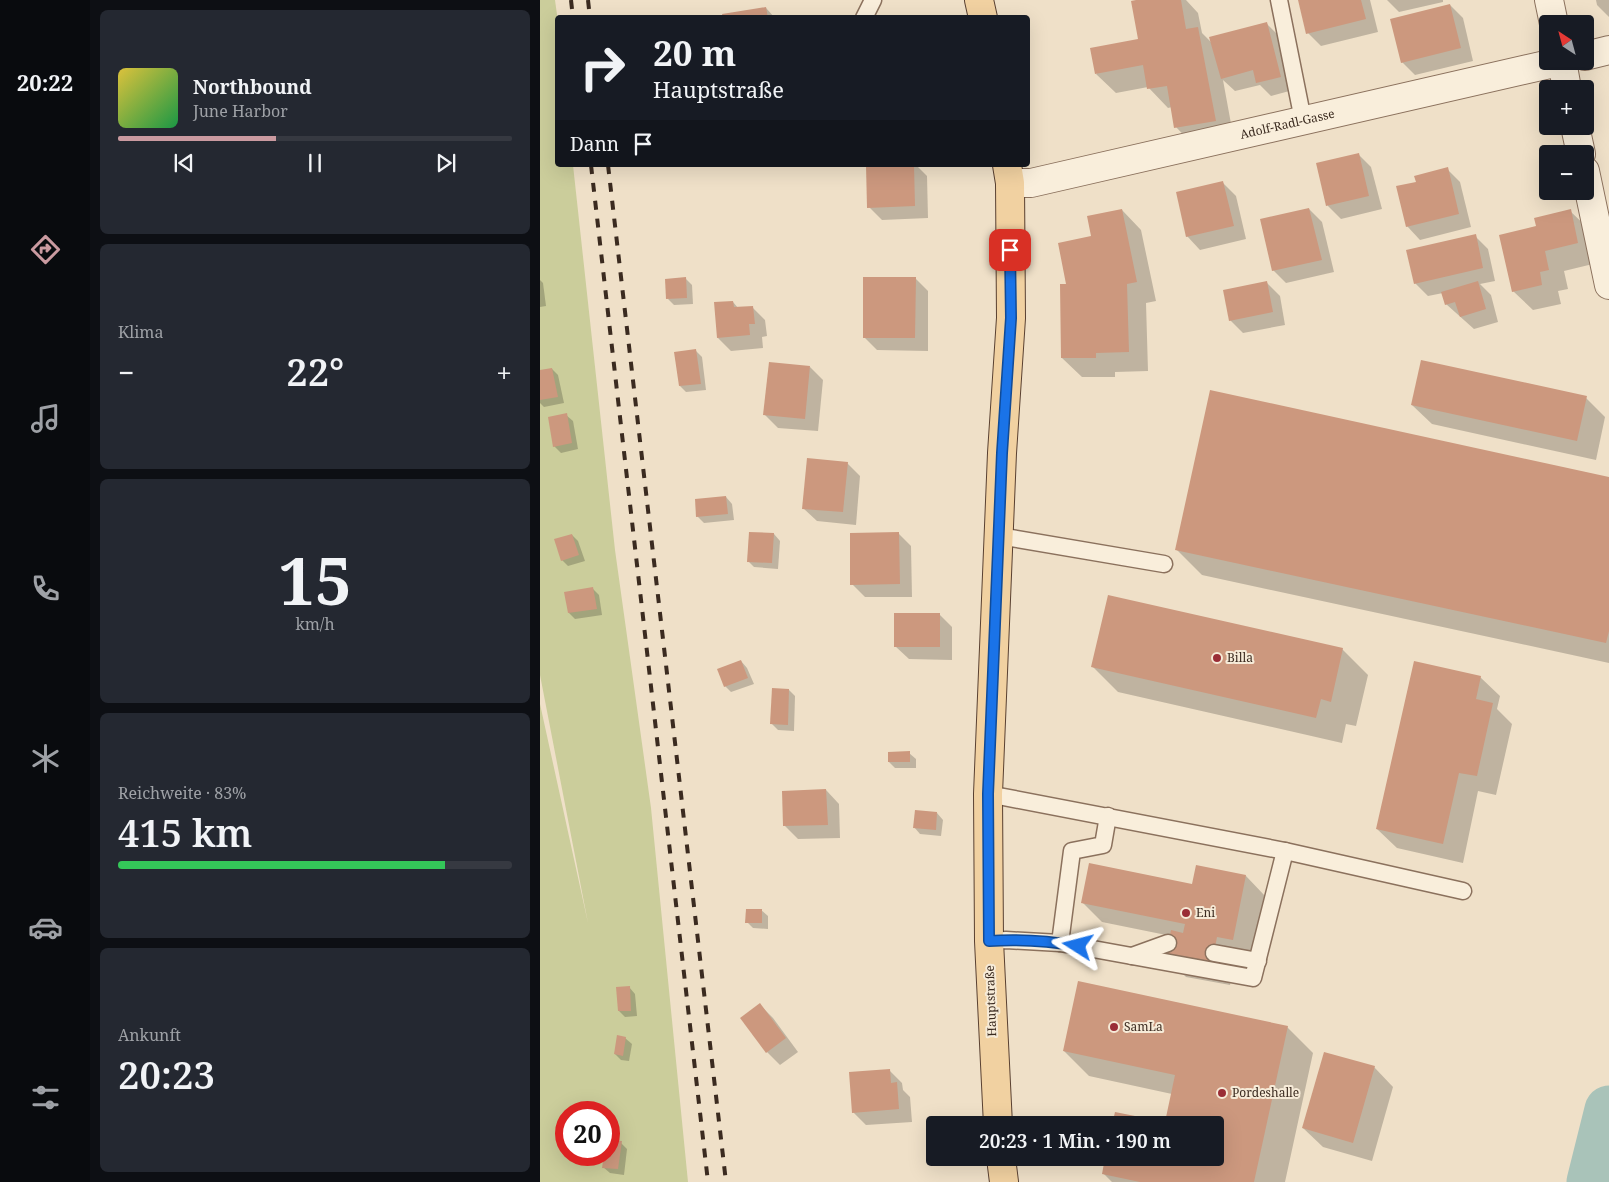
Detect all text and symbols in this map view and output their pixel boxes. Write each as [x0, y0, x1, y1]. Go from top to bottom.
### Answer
north arrow [1539, 15, 1594, 70]
map controls [1539, 15, 1594, 200]
text: 20 m [653, 29, 736, 76]
icon: right [570, 35, 635, 100]
text: 20:22 [17, 67, 73, 97]
text: Northbound [193, 74, 312, 100]
text: Hauptstraße [653, 74, 784, 104]
button: + [1539, 80, 1594, 135]
text: June Harbor [193, 100, 288, 122]
street label: Adolf-Radl-Gasse [1238, 105, 1336, 143]
icon: arrive [629, 130, 657, 158]
text: Dann [570, 131, 619, 157]
button: − [1539, 145, 1594, 200]
icon: previous [170, 149, 198, 177]
icon: pause [301, 149, 329, 177]
icon: next [432, 149, 460, 177]
pin [989, 229, 1031, 271]
icon: directions [28, 232, 63, 267]
icon: arrive [996, 236, 1024, 264]
text: Klima [118, 321, 163, 343]
text: 22° [286, 345, 344, 397]
text: − [118, 353, 134, 391]
text: + [496, 353, 512, 391]
icon: music [28, 401, 63, 436]
text: 15 [278, 536, 352, 624]
icon: phone [28, 571, 63, 606]
text: km/h [295, 613, 335, 635]
place label: Billa [1227, 649, 1253, 666]
marker: Billa [1211, 652, 1223, 664]
icon: climate [28, 741, 63, 776]
text: Reichweite · 83% [118, 782, 246, 804]
text: 415 km [118, 806, 252, 858]
place label: Eni [1196, 904, 1215, 921]
marker: Eni [1180, 907, 1192, 919]
icon: car [28, 910, 63, 945]
position arrow [1051, 919, 1103, 971]
street label: Hauptstraße [981, 965, 1000, 1037]
place label: SamLa [1124, 1018, 1163, 1035]
marker: SamLa [1108, 1021, 1120, 1033]
text: Ankunft [118, 1024, 181, 1046]
text: 20:23 [118, 1048, 215, 1100]
icon: filters [28, 1080, 63, 1115]
place label: Pordeshalle [1232, 1084, 1299, 1101]
marker: Pordeshalle [1216, 1087, 1228, 1099]
speed limit sign: 20 [555, 1101, 620, 1166]
text: 20:23 · 1 Min. · 190 m [979, 1128, 1171, 1154]

